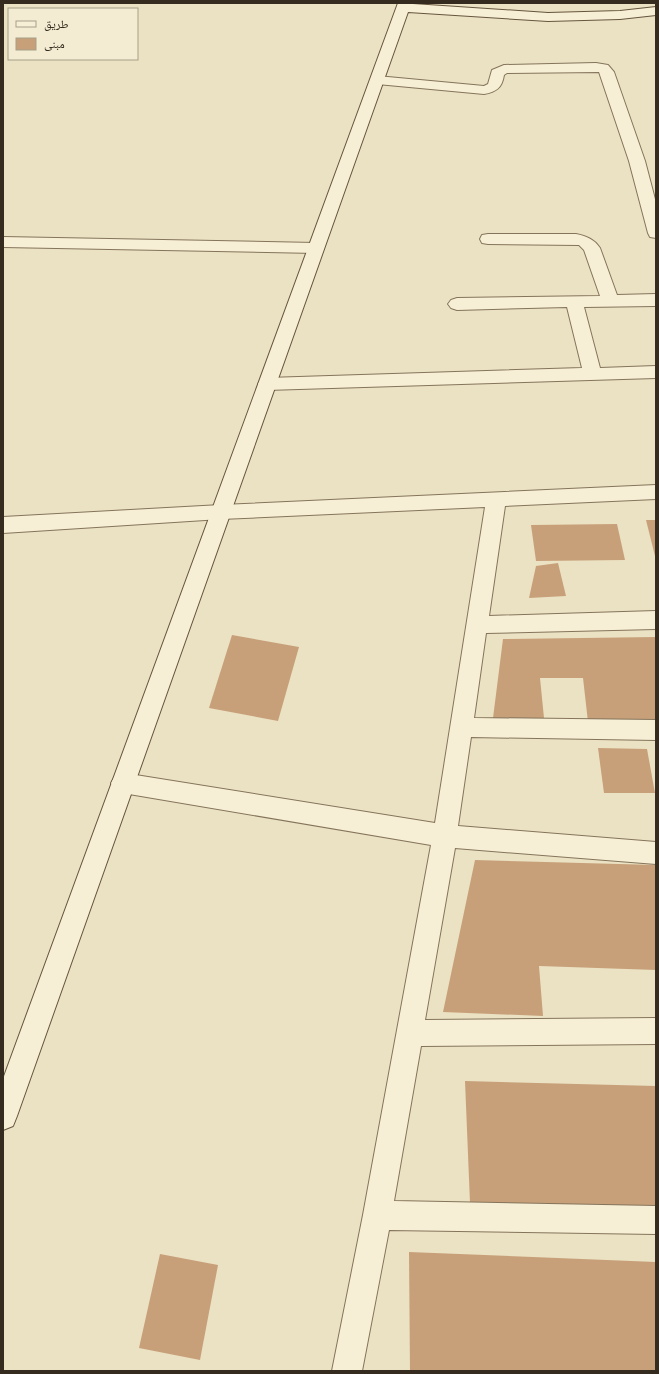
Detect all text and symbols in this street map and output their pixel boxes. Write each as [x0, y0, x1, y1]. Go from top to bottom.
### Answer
legend [8, 8, 138, 60]
text: طريق [44, 16, 69, 31]
text: مبنى [44, 36, 65, 51]

